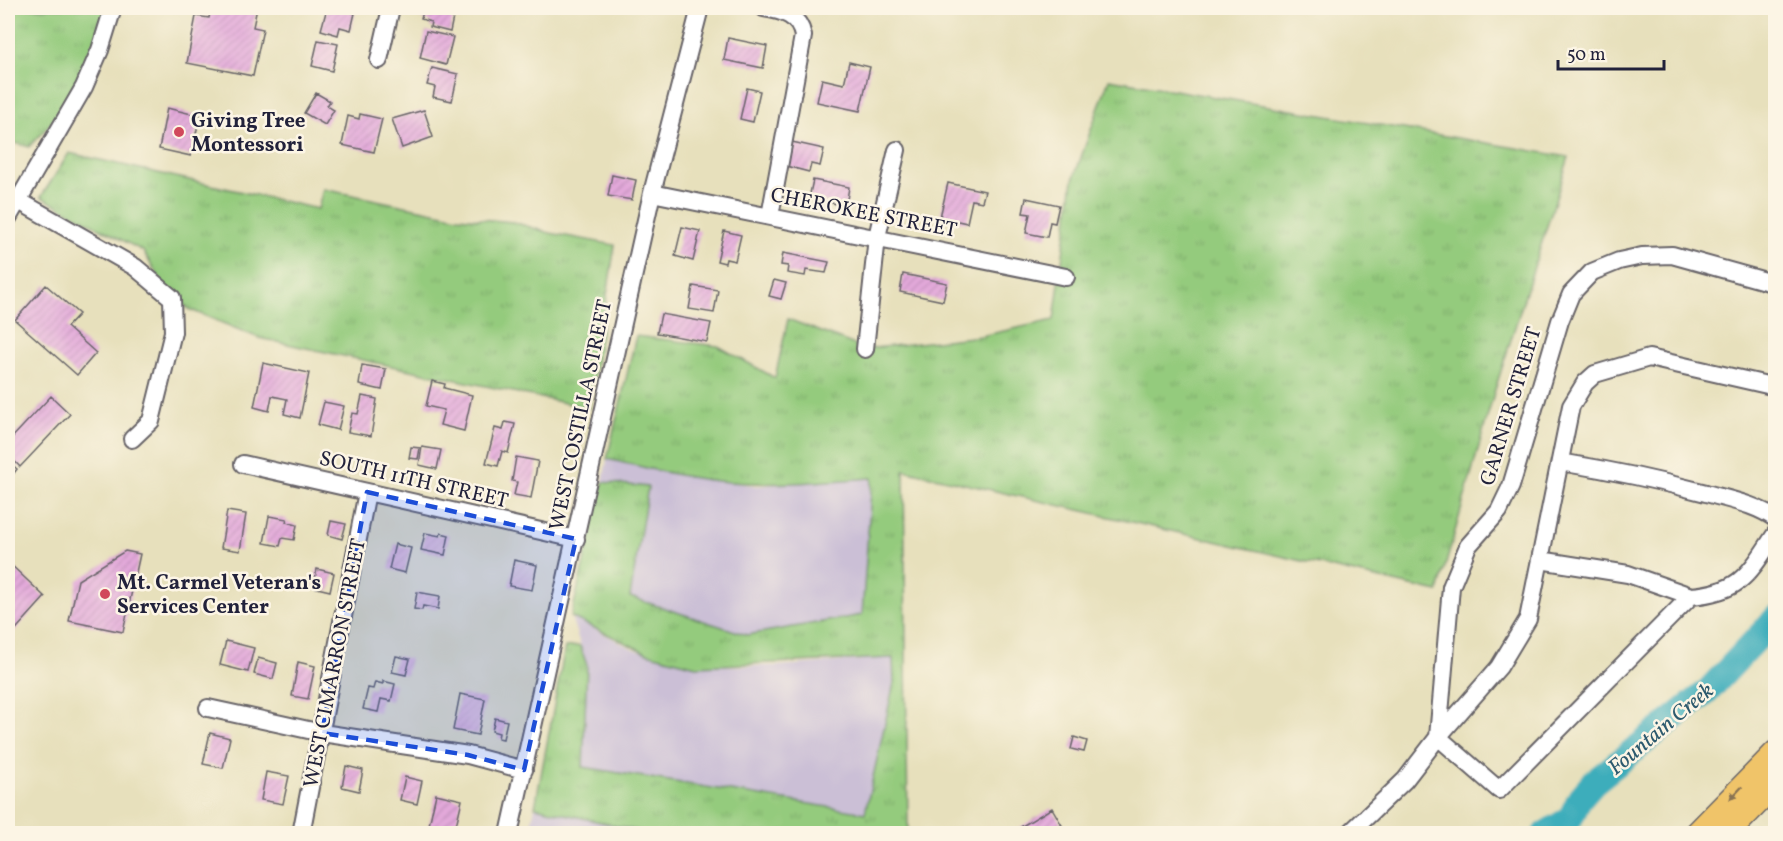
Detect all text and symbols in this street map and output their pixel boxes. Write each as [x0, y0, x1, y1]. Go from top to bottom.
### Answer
scale bar [1558, 33, 1664, 71]
text: 50 m [1567, 43, 1606, 68]
place label: Giving Tree Montessori [191, 107, 306, 160]
marker: Giving Tree Montessori [172, 125, 186, 139]
street label: CHEROKEE STREET [768, 181, 959, 246]
street label: WEST COSTILLA STREET [543, 297, 620, 533]
street label: GARNER STREET [1474, 323, 1549, 489]
street label: SOUTH 11TH STREET [316, 445, 511, 516]
street label: WEST CIMARRON STREET [297, 536, 374, 791]
place label: Mt. Carmel Veteran's Services Center [117, 569, 321, 622]
marker: Mt. Carmel Veteran's Services Center [98, 587, 112, 601]
water label: Fountain Creek [1602, 676, 1721, 784]
one-way arrow [1730, 786, 1744, 800]

